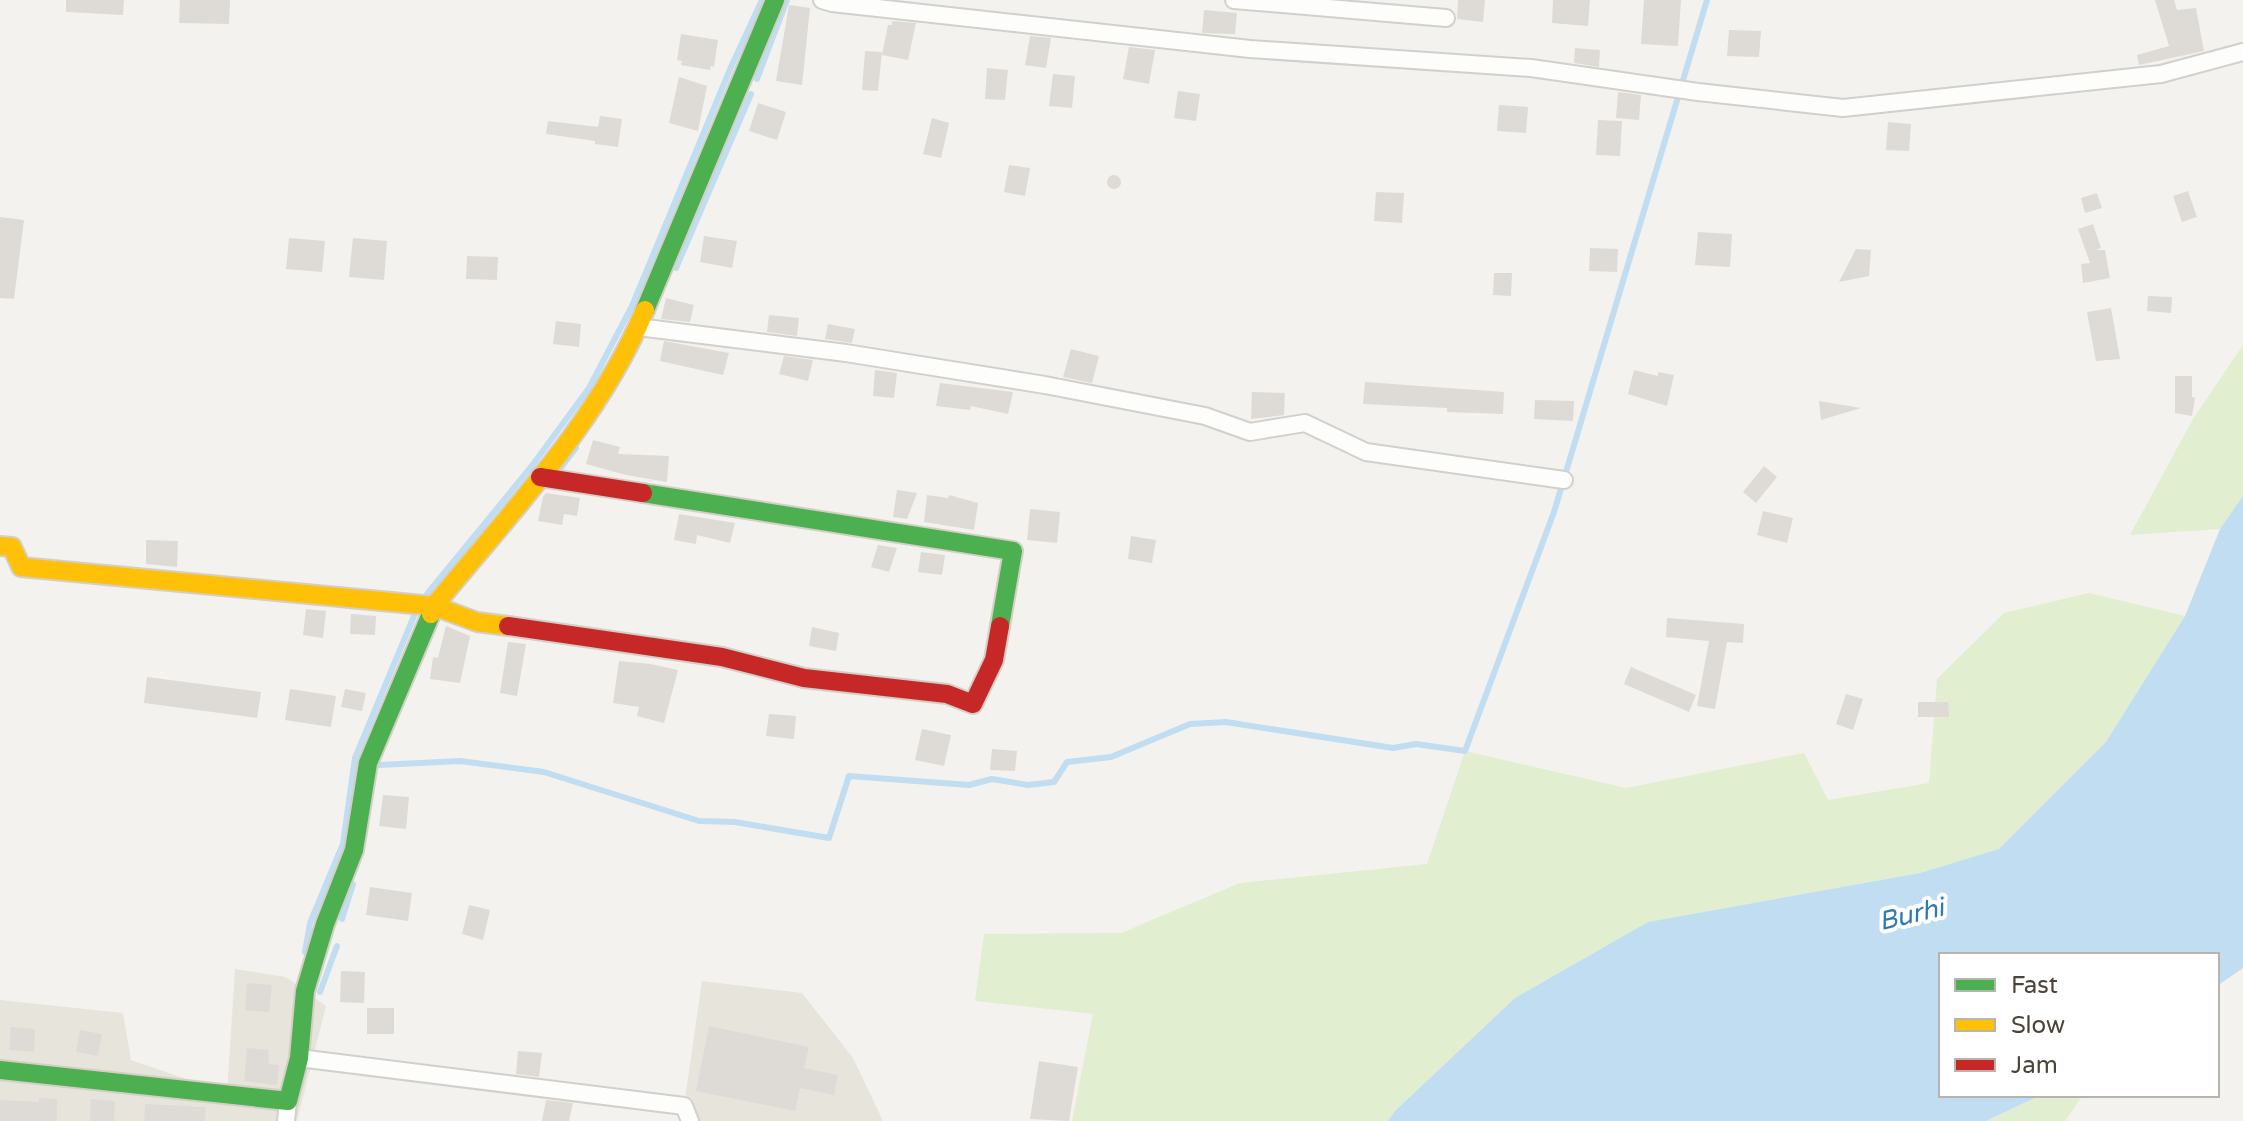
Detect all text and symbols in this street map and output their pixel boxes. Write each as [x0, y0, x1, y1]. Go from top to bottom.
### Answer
water label: Burhi [1876, 891, 1950, 937]
legend [1939, 953, 2219, 1097]
text: Fast [2011, 971, 2058, 1000]
text: Slow [2011, 1011, 2065, 1040]
text: Jam [2011, 1051, 2058, 1080]

